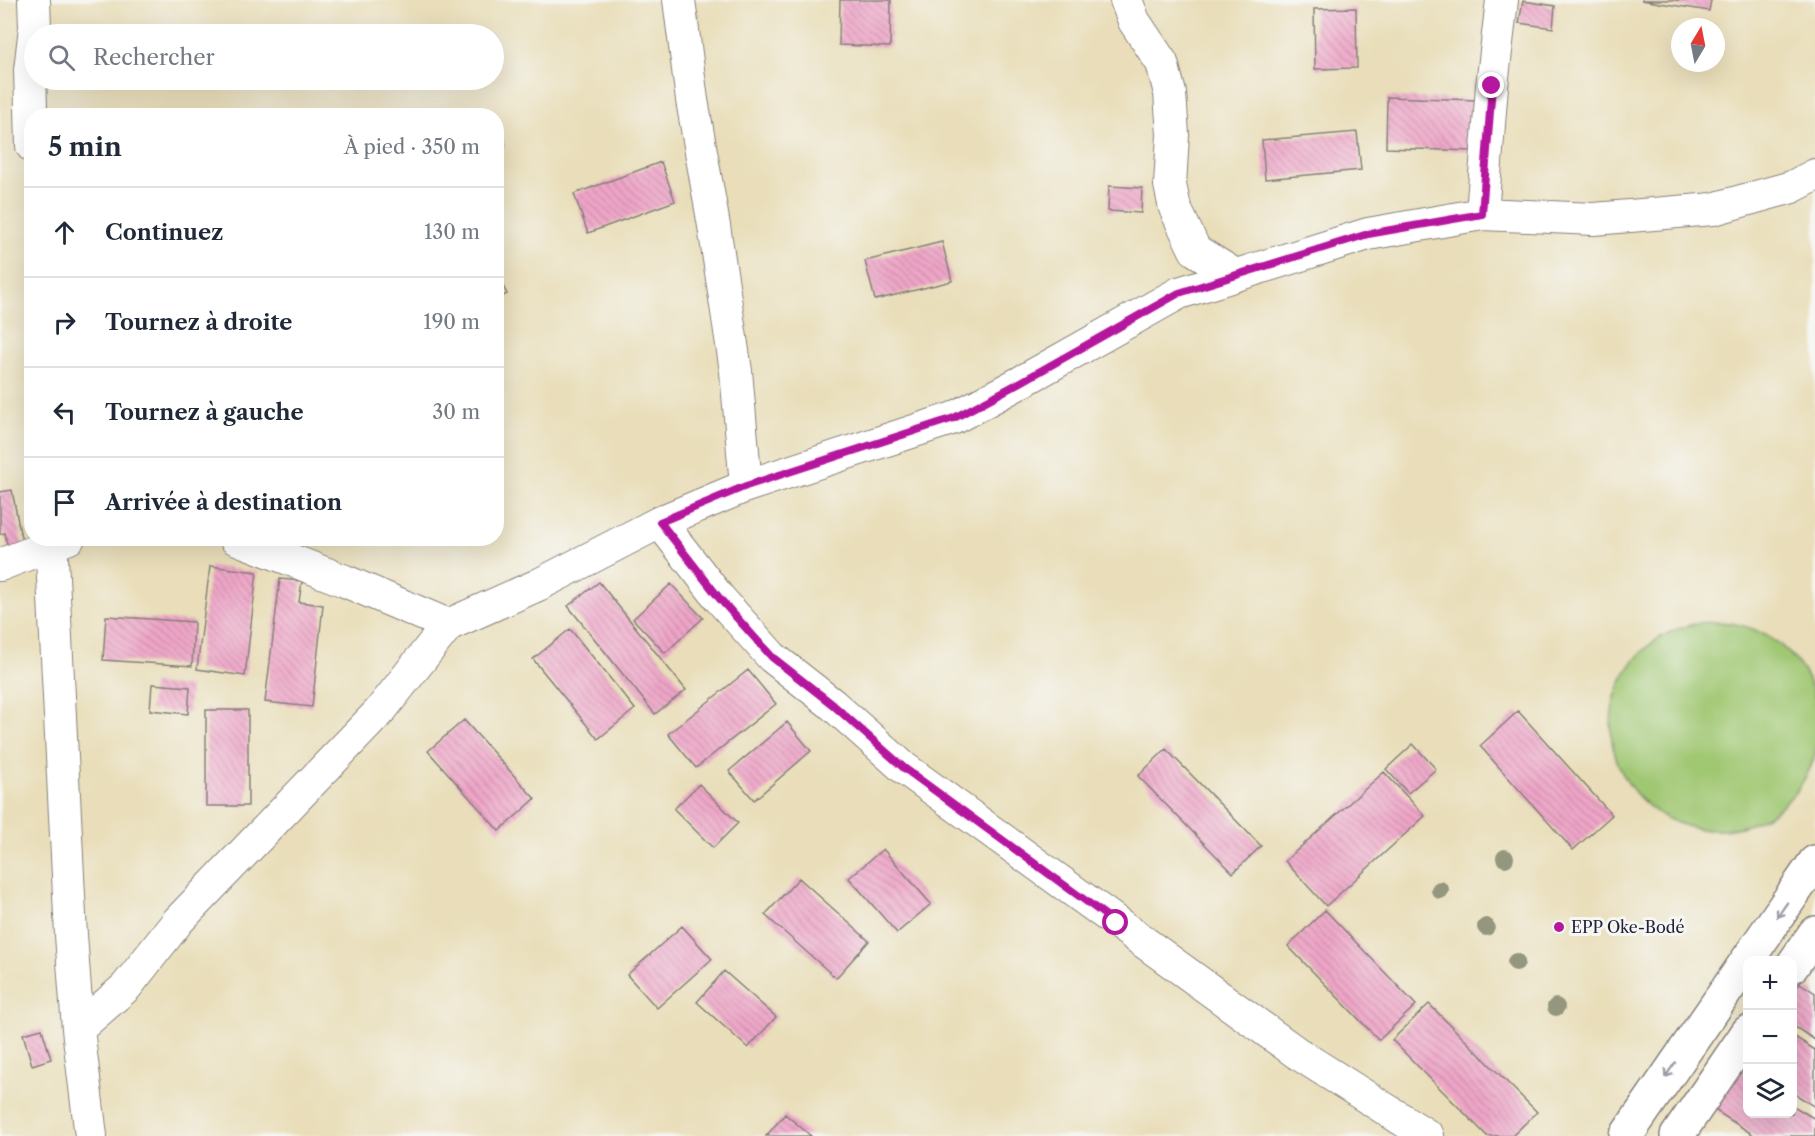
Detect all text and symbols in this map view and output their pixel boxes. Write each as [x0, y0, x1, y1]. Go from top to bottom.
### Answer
north arrow [1671, 18, 1725, 72]
search box [24, 24, 504, 90]
icon: search [45, 41, 78, 74]
text: Rechercher [93, 44, 215, 71]
route end [1478, 72, 1504, 98]
text: 5 min [48, 131, 122, 163]
text: À pied · 350 m [344, 135, 480, 159]
icon: ahead [48, 216, 81, 249]
text: Continuez [105, 219, 224, 246]
text: 130 m [424, 220, 480, 244]
icon: right [48, 306, 81, 339]
text: Tournez à droite [105, 309, 292, 336]
text: 190 m [423, 310, 480, 334]
icon: left [48, 396, 81, 429]
text: Tournez à gauche [105, 399, 304, 426]
text: 30 m [432, 400, 480, 424]
icon: arrive [48, 486, 81, 519]
text: Arrivée à destination [105, 489, 342, 516]
one-way arrow [1776, 901, 1788, 917]
route start [1102, 909, 1128, 935]
place label: EPP Oke-Bodé [1571, 917, 1685, 937]
marker: EPP Oke-Bodé [1552, 920, 1566, 934]
map controls [1743, 956, 1797, 1118]
button: + [1743, 956, 1797, 1010]
button: − [1743, 1010, 1797, 1064]
one-way arrow [1664, 1061, 1676, 1078]
button: layers [1743, 1064, 1797, 1118]

